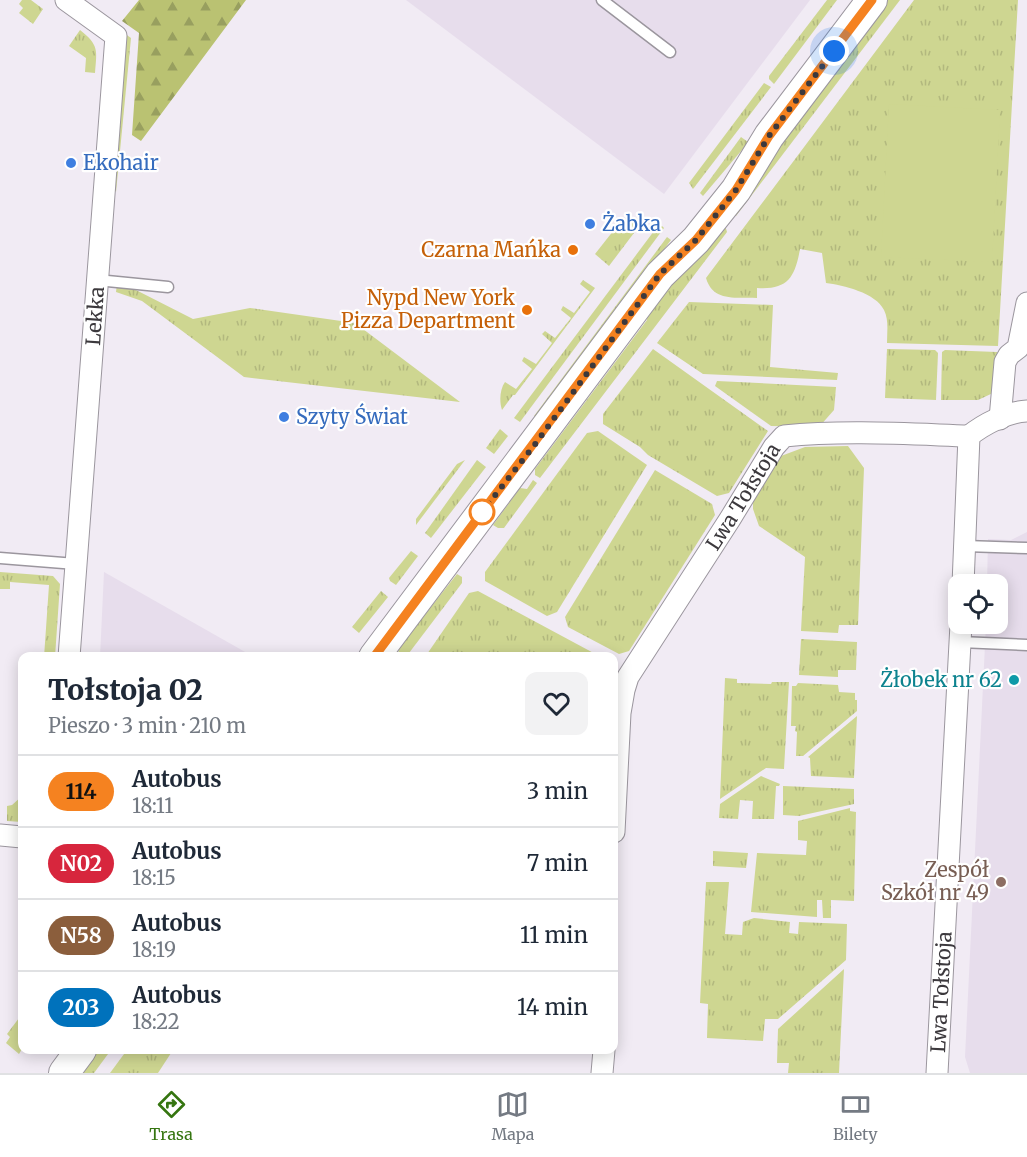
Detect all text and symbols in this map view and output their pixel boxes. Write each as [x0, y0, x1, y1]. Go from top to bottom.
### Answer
your location [819, 36, 849, 66]
place label: Ekohair [83, 150, 159, 175]
marker: Ekohair [64, 156, 78, 170]
place label: Żabka [602, 211, 661, 236]
marker: Żabka [583, 217, 597, 231]
place label: Czarna Mańka [421, 237, 561, 262]
marker: Czarna Mańka [566, 243, 580, 257]
street label: Lekka [80, 285, 109, 346]
place label: Nypd New York Pizza Department [341, 285, 515, 333]
marker: Nypd New York Pizza Department [520, 303, 534, 317]
place label: Szyty Świat [296, 403, 408, 429]
marker: Szyty Świat [277, 410, 291, 424]
street label: Lwa Tołstoja [700, 438, 786, 555]
unlabelled marker [469, 499, 495, 525]
map controls [948, 574, 1008, 634]
button: locate [948, 574, 1008, 634]
place label: Żłobek nr 62 [880, 667, 1002, 692]
text: Tołstoja 02 [48, 672, 203, 708]
button: heart [525, 672, 588, 735]
marker: Żłobek nr 62 [1007, 673, 1021, 687]
text: Pieszo · 3 min · 210 m [48, 713, 246, 738]
text: Autobus [132, 765, 222, 793]
text: 3 min [527, 777, 588, 805]
text: 114 [65, 778, 97, 805]
text: 18:11 [132, 793, 173, 818]
text: Autobus [132, 837, 222, 865]
text: 7 min [527, 849, 588, 877]
text: N02 [60, 850, 102, 877]
place label: Zespół Szkół nr 49 [881, 857, 989, 905]
text: 18:15 [132, 865, 176, 890]
marker: Zespół Szkół nr 49 [994, 875, 1008, 889]
text: Autobus [132, 909, 222, 937]
text: 11 min [520, 921, 588, 949]
text: N58 [60, 922, 102, 949]
street label: Lwa Tołstoja [925, 931, 957, 1053]
text: 18:19 [132, 937, 176, 962]
text: Autobus [132, 981, 222, 1009]
text: 14 min [517, 993, 588, 1021]
text: 203 [62, 994, 100, 1021]
text: 18:22 [132, 1009, 180, 1034]
tab: Trasa [149, 1088, 193, 1144]
tab: Mapa [491, 1088, 534, 1144]
tab: Bilety [833, 1088, 878, 1144]

